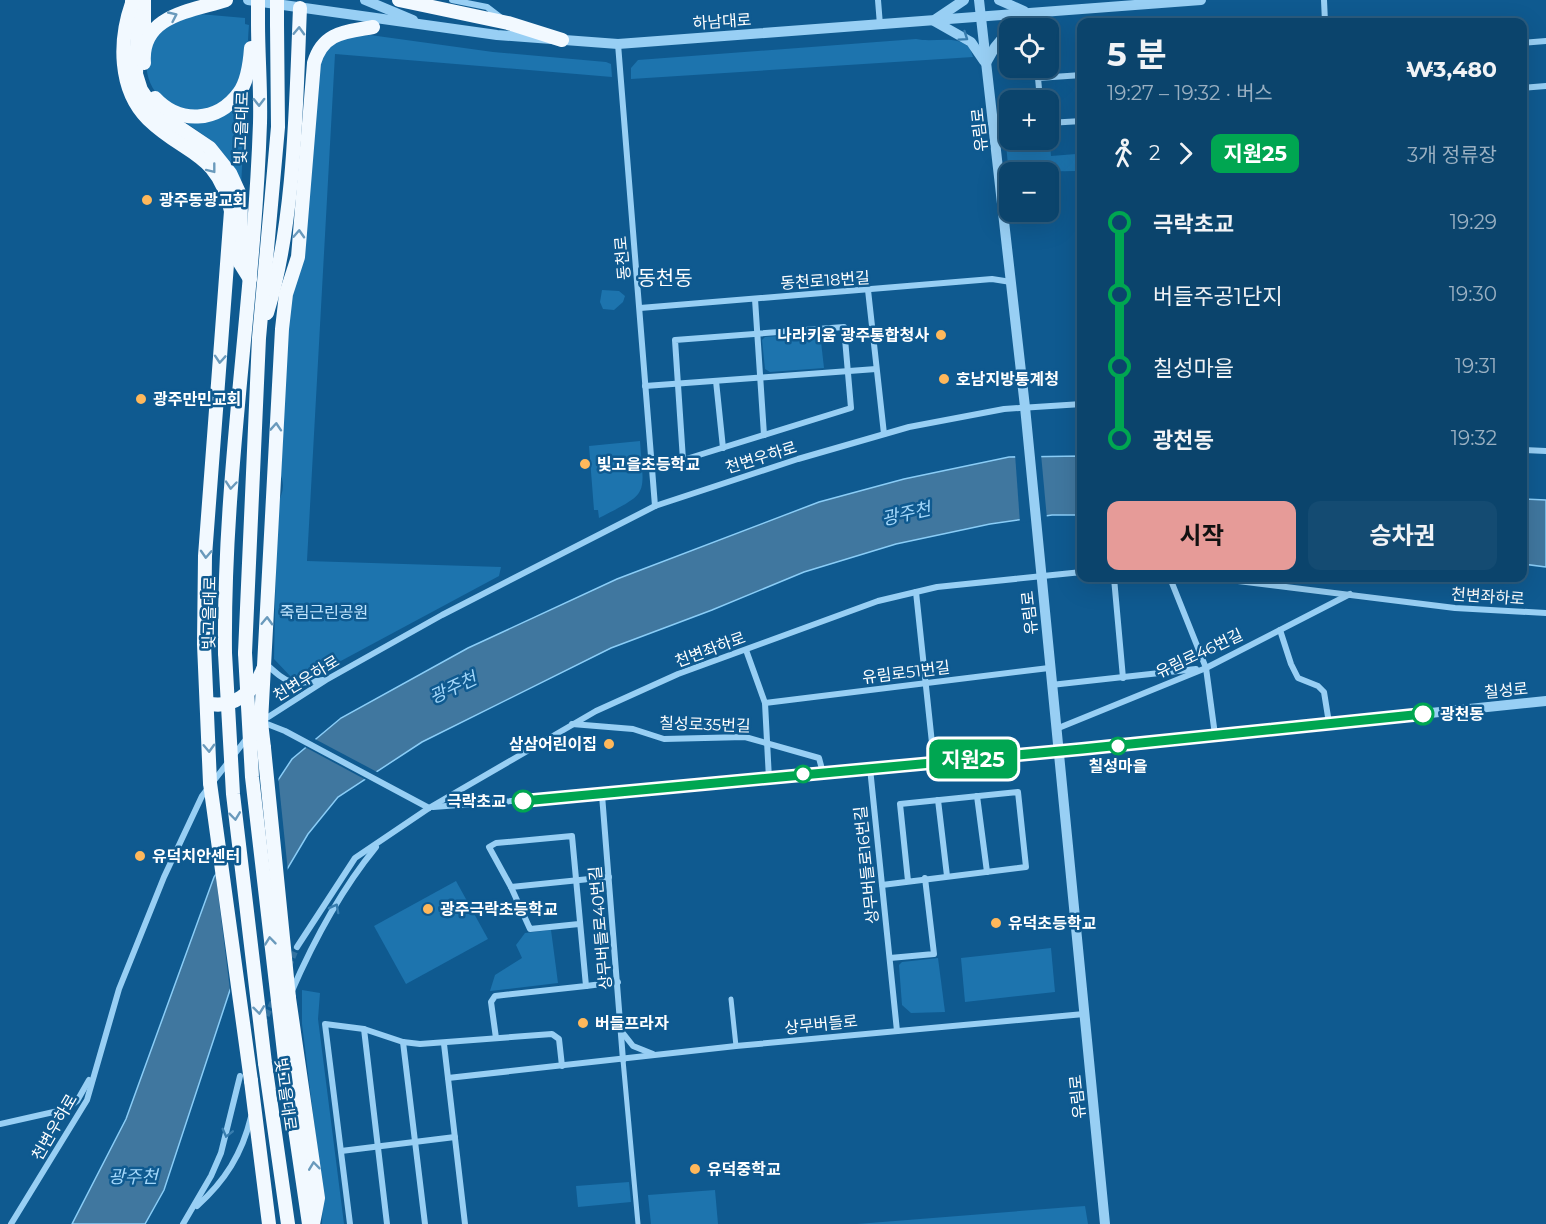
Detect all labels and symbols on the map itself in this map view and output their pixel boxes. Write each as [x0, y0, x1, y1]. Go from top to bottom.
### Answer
street label: 하남대로 [692, 10, 752, 33]
one-way arrow [166, 12, 177, 24]
one-way arrow [293, 27, 306, 36]
one-way arrow [957, 30, 968, 41]
street label: 빛고을대로 [231, 91, 252, 165]
one-way arrow [253, 98, 266, 107]
street label: 유림로 [968, 107, 991, 153]
one-way arrow [205, 162, 216, 173]
place label: 광주동광교회 [159, 191, 247, 210]
marker: 광주동광교회 [140, 193, 154, 207]
one-way arrow [293, 229, 306, 238]
street label: 동천로 [611, 235, 634, 281]
district label: 동천동 [637, 266, 693, 290]
street label: 동천로18번길 [780, 268, 870, 293]
place label: 나라키움 광주통합청사 [777, 326, 929, 345]
marker: 나라키움 광주통합청사 [934, 328, 948, 342]
one-way arrow [214, 355, 227, 364]
place label: 호남지방통계청 [956, 370, 1059, 389]
marker: 호남지방통계청 [937, 372, 951, 386]
place label: 광주만민교회 [153, 390, 241, 409]
marker: 광주만민교회 [134, 392, 148, 406]
one-way arrow [269, 422, 282, 431]
street label: 천변우하로 [723, 438, 799, 477]
place label: 빛고을초등학교 [597, 455, 700, 474]
marker: 빛고을초등학교 [578, 457, 592, 471]
one-way arrow [225, 481, 238, 490]
water label: 광주천 [879, 497, 935, 530]
one-way arrow [199, 549, 212, 558]
street label: 빛고을대로 [199, 576, 220, 650]
street label: 천변좌하로 [1451, 584, 1526, 609]
street label: 유림로 [1018, 590, 1041, 636]
park label: 죽림근린공원 [280, 603, 368, 622]
one-way arrow [261, 617, 273, 626]
street label: 유림로46번길 [1153, 625, 1246, 682]
street label: 천변좌하로 [672, 628, 748, 671]
street label: 천변우하로 [270, 651, 343, 706]
street label: 유림로51번길 [861, 658, 951, 687]
water label: 광주천 [426, 667, 482, 708]
street label: 칠성로 [1483, 679, 1529, 702]
marker: 광천동 [1412, 703, 1434, 725]
place label: 광천동 [1440, 705, 1484, 724]
street label: 칠성로35번길 [659, 713, 751, 736]
place label: 삼삼어린이집 [509, 735, 597, 754]
marker: 삼삼어린이집 [602, 737, 616, 751]
marker: 칠성마을 [1109, 737, 1127, 755]
line badge: 지원25 [931, 740, 1015, 778]
one-way arrow [202, 744, 215, 753]
place label: 칠성마을 [1089, 757, 1148, 776]
unlabelled marker [794, 765, 812, 783]
marker: 극락초교 [512, 790, 534, 812]
place label: 극락초교 [447, 792, 506, 811]
street label: 상무버들로16번길 [851, 805, 882, 925]
one-way arrow [229, 812, 241, 821]
place label: 유덕치안센터 [152, 847, 240, 866]
marker: 유덕치안센터 [133, 849, 147, 863]
street label: 상무버들로40번길 [586, 865, 615, 991]
place label: 광주극락초등학교 [440, 900, 558, 919]
marker: 광주극락초등학교 [421, 902, 435, 916]
one-way arrow [327, 903, 339, 914]
place label: 유덕초등학교 [1008, 914, 1097, 933]
marker: 유덕초등학교 [989, 916, 1003, 930]
one-way arrow [264, 936, 277, 945]
one-way arrow [252, 1006, 264, 1015]
street label: 상무버들로 [783, 1011, 859, 1038]
place label: 버들프라자 [595, 1014, 669, 1033]
marker: 버들프라자 [576, 1016, 590, 1030]
street label: 빛고을대로 [271, 1056, 300, 1132]
street label: 유림로 [1066, 1074, 1089, 1120]
street label: 천변우하로 [28, 1090, 81, 1164]
one-way arrow [221, 1128, 234, 1138]
place label: 유덕중학교 [707, 1160, 781, 1179]
one-way arrow [308, 1162, 321, 1171]
marker: 유덕중학교 [688, 1162, 702, 1176]
water label: 광주천 [108, 1166, 160, 1188]

